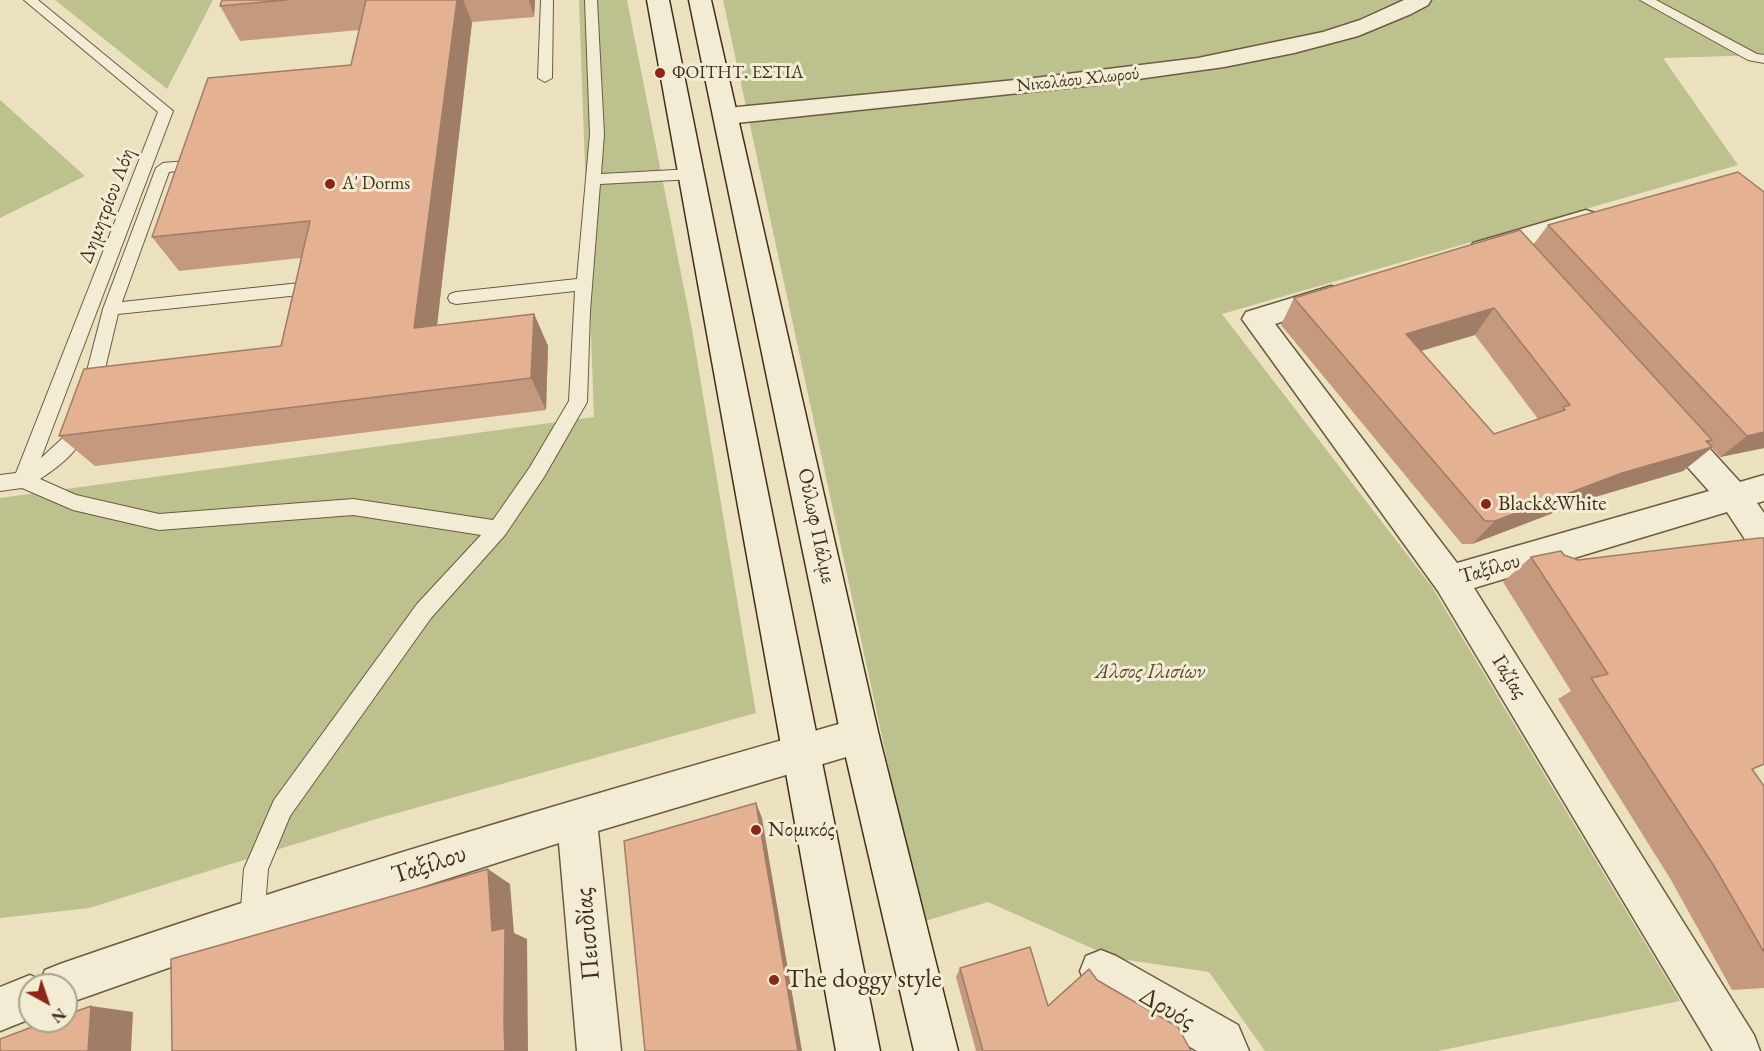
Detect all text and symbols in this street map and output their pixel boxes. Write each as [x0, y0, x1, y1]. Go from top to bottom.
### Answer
place label: ΦΟΙΤΗΤ. ΕΣΤΙΑ [672, 62, 803, 84]
street label: Νικολάου Χλωρού [1016, 63, 1140, 97]
marker: ΦΟΙΤΗΤ. ΕΣΤΙΑ [653, 66, 667, 80]
street label: Δημητρίου Λόη [73, 145, 141, 267]
place label: A' Dorms [342, 173, 410, 195]
marker: A' Dorms [323, 177, 337, 191]
street label: Ούλωφ Πάλμε [791, 466, 841, 586]
place label: Black&White [1498, 491, 1606, 517]
marker: Black&White [1479, 497, 1493, 511]
street label: Ταξίλου [1457, 548, 1523, 590]
street label: Γαζίας [1486, 650, 1532, 704]
park label: Άλσος Ιλισίων [1095, 659, 1205, 685]
place label: Νομικός [768, 817, 835, 843]
marker: Νομικός [749, 823, 763, 837]
street label: Ταξίλου [388, 838, 470, 892]
street label: Πεισιδίας [568, 886, 608, 982]
place label: The doggy style [786, 964, 942, 996]
north arrow [18, 973, 78, 1033]
marker: The doggy style [767, 973, 781, 987]
street label: Δρυός [1134, 981, 1200, 1037]
text: N [47, 1003, 70, 1028]

